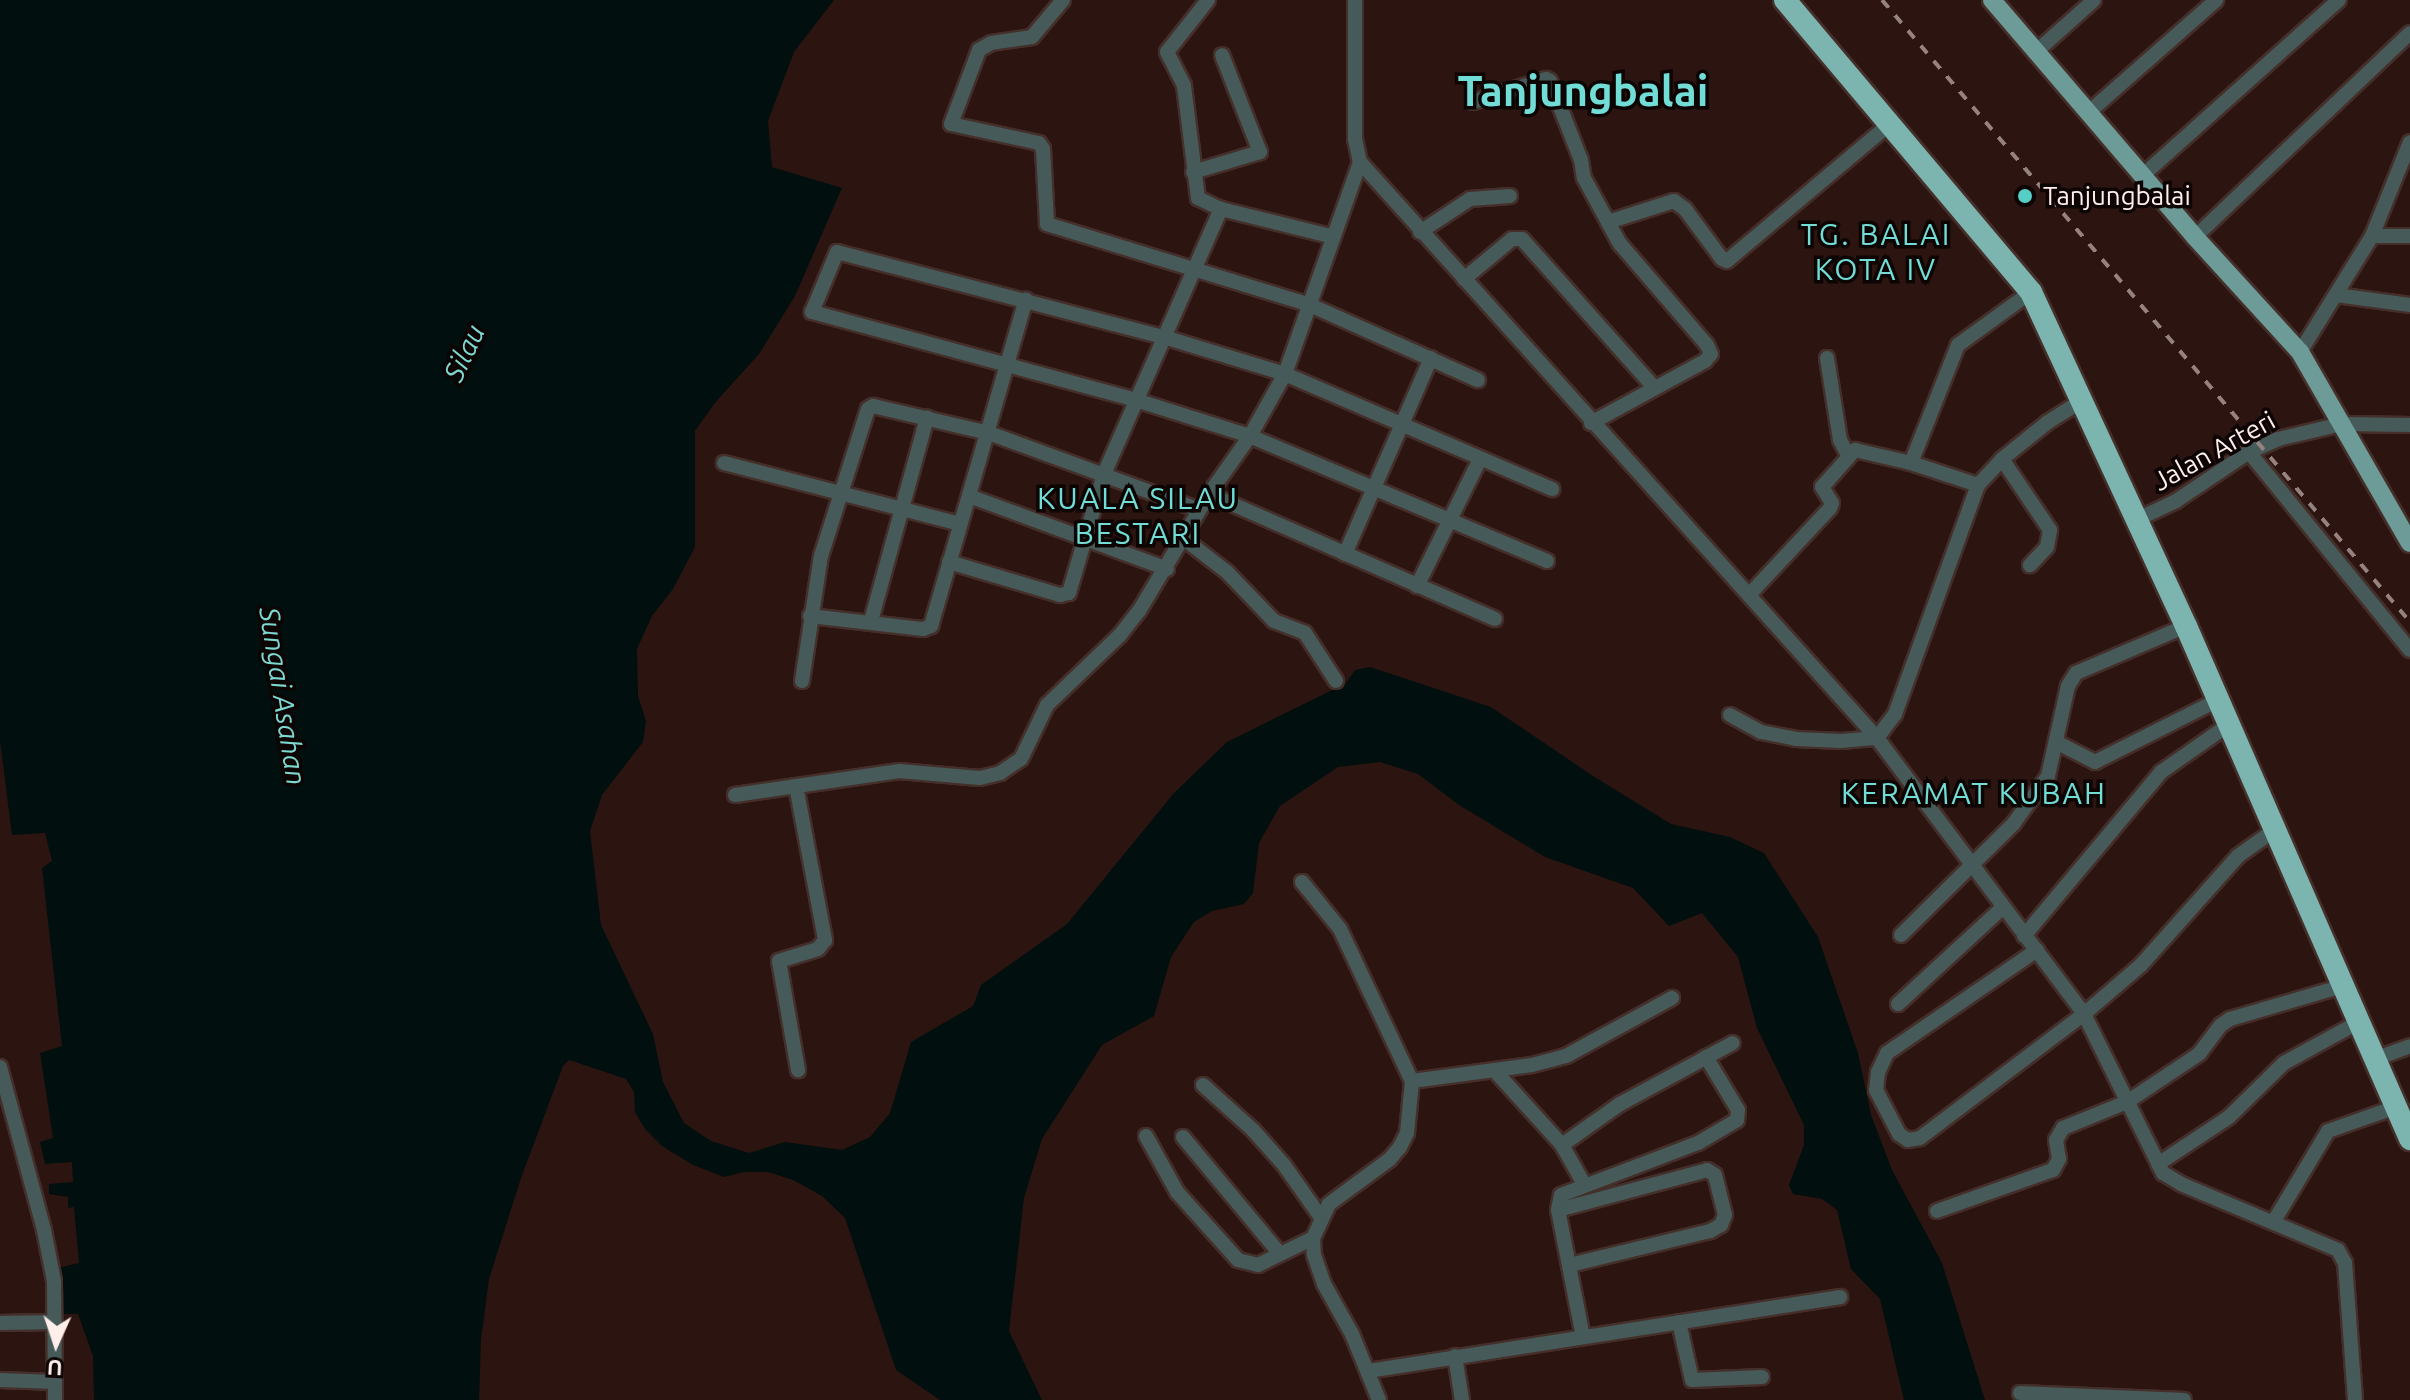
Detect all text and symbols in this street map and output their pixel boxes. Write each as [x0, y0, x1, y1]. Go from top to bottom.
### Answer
district label: Tanjungbalai [1457, 66, 1709, 116]
place label: Tanjungbalai [2043, 180, 2191, 212]
marker: Tanjungbalai [2014, 185, 2036, 207]
district label: TG. BALAI KOTA IV [1801, 216, 1951, 286]
water label: Silau [436, 319, 492, 387]
street label: Jalan Arteri [2148, 405, 2280, 497]
district label: KUALA SILAU BESTARI [1037, 480, 1239, 550]
water label: Sungai Asahan [252, 605, 314, 787]
district label: KERAMAT KUBAH [1841, 775, 2107, 811]
north arrow [16, 1304, 96, 1384]
text: U [46, 1356, 63, 1381]

